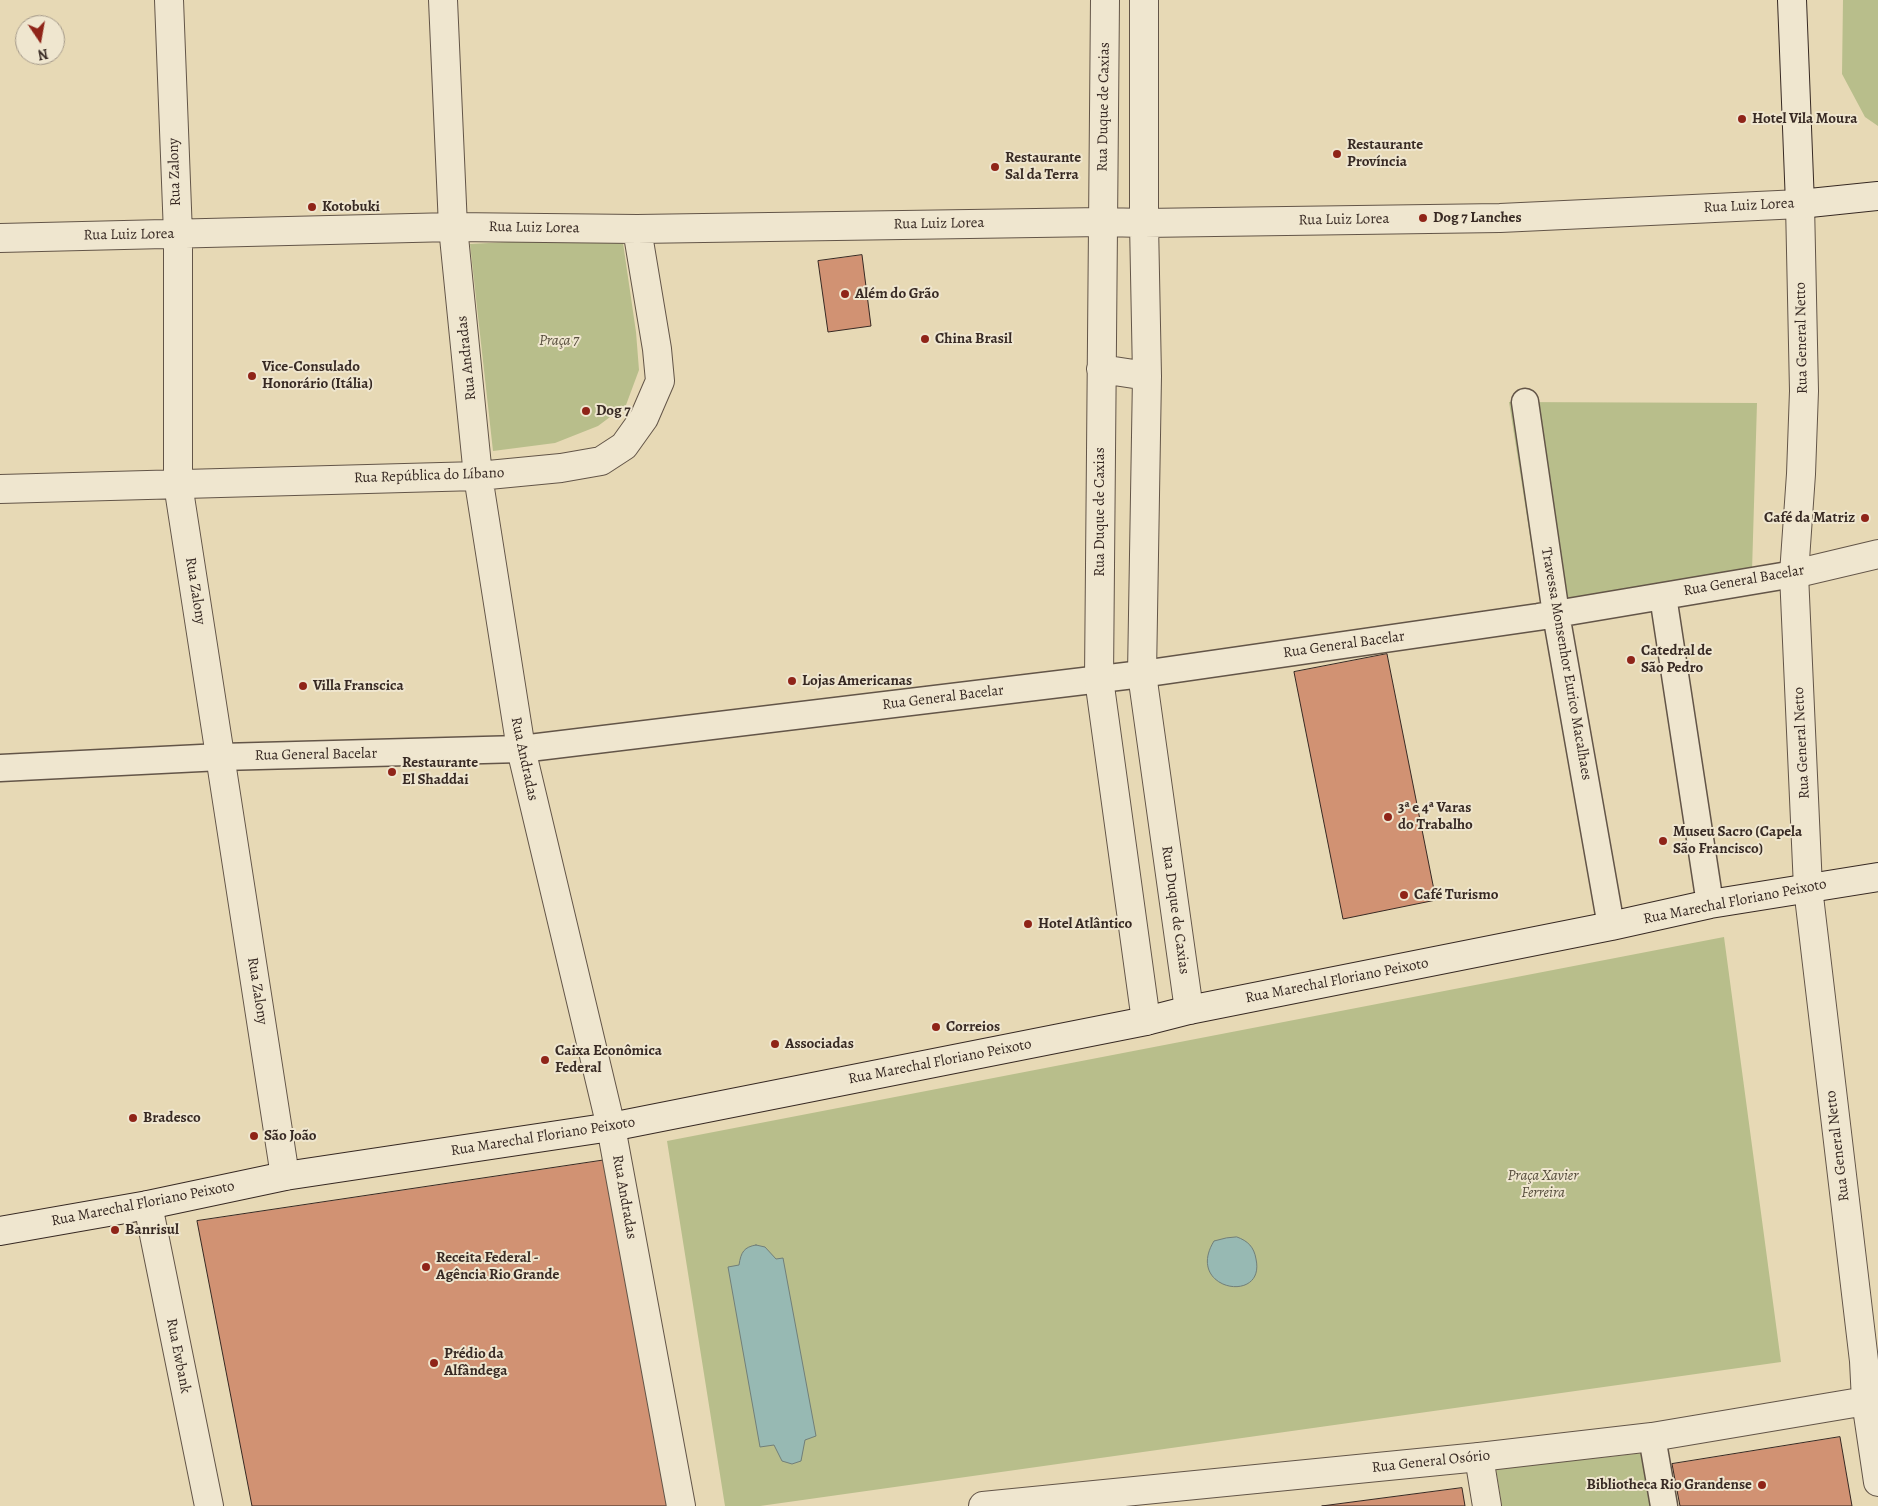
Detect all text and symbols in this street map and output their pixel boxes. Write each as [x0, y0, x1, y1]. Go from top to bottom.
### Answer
north arrow [15, 15, 65, 65]
street label: Rua Duque de Caxias [1094, 42, 1114, 172]
text: N [36, 44, 50, 65]
place label: Hotel Vila Moura [1752, 110, 1857, 128]
marker: Hotel Vila Moura [1736, 113, 1748, 125]
place label: Restaurante Província [1347, 136, 1423, 171]
street label: Rua Zalony [165, 138, 185, 206]
marker: Restaurante Província [1331, 148, 1343, 160]
place label: Restaurante Sal da Terra [1005, 149, 1081, 184]
marker: Restaurante Sal da Terra [989, 161, 1001, 173]
street label: Rua Luiz Lorea [1703, 195, 1795, 217]
place label: Kotobuki [322, 198, 380, 216]
marker: Kotobuki [306, 201, 318, 213]
place label: Dog 7 Lanches [1433, 209, 1522, 227]
street label: Rua Luiz Lorea [1298, 210, 1390, 230]
marker: Dog 7 Lanches [1417, 212, 1429, 224]
street label: Rua Luiz Lorea [893, 214, 985, 234]
street label: Rua Luiz Lorea [488, 218, 580, 238]
street label: Rua Luiz Lorea [83, 225, 175, 245]
street label: Rua General Netto [1792, 282, 1812, 394]
place label: Além do Grão [855, 285, 939, 303]
marker: Além do Grão [839, 288, 851, 300]
street label: Rua Andradas [454, 315, 480, 401]
place label: China Brasil [935, 330, 1012, 348]
park label: Praça 7 [539, 332, 579, 350]
marker: China Brasil [919, 333, 931, 345]
place label: Vice-Consulado Honorário (Itália) [262, 358, 373, 393]
marker: Vice-Consulado Honorário (Itália) [246, 370, 258, 382]
place label: Dog 7 [596, 402, 631, 420]
marker: Dog 7 [580, 405, 592, 417]
street label: Rua Duque de Caxias [1091, 447, 1109, 577]
street label: Rua República do Líbano [353, 464, 505, 488]
place label: Café da Matriz [1764, 509, 1855, 527]
marker: Café da Matriz [1859, 512, 1871, 524]
street label: Travessa Monsenhor Eurico Macalhaes [1537, 546, 1595, 782]
street label: Rua Zalony [181, 556, 209, 626]
street label: Rua General Bacelar [1682, 561, 1806, 601]
street label: Rua General Bacelar [1282, 628, 1406, 662]
place label: Catedral de São Pedro [1641, 642, 1712, 677]
marker: Catedral de São Pedro [1625, 654, 1637, 666]
place label: Lojas Americanas [802, 672, 912, 690]
marker: Lojas Americanas [786, 675, 798, 687]
place label: Villa Franscica [313, 677, 404, 695]
marker: Villa Franscica [297, 680, 309, 692]
street label: Rua General Bacelar [881, 682, 1005, 714]
street label: Rua General Netto [1790, 687, 1814, 799]
street label: Rua Andradas [506, 715, 542, 803]
street label: Rua General Bacelar [255, 745, 377, 765]
place label: Restaurante El Shaddai [402, 754, 478, 789]
marker: Restaurante El Shaddai [386, 766, 398, 778]
place label: 3ª e 4ª Varas do Trabalho [1398, 799, 1473, 834]
marker: 3ª e 4ª Varas do Trabalho [1382, 811, 1394, 823]
place label: Museu Sacro (Capela São Francisco) [1673, 823, 1802, 858]
marker: Museu Sacro (Capela São Francisco) [1657, 835, 1669, 847]
street label: Rua Duque de Caxias [1157, 845, 1193, 975]
street label: Rua Marechal Floriano Peixoto [1642, 875, 1828, 929]
place label: Café Turismo [1414, 886, 1499, 904]
marker: Café Turismo [1398, 889, 1410, 901]
place label: Hotel Atlântico [1038, 915, 1132, 933]
marker: Hotel Atlântico [1022, 918, 1034, 930]
street label: Rua Marechal Floriano Peixoto [1244, 954, 1430, 1008]
street label: Rua Zalony [243, 956, 271, 1026]
place label: Correios [946, 1018, 1000, 1036]
marker: Correios [930, 1021, 942, 1033]
place label: Associadas [785, 1035, 854, 1053]
street label: Rua Marechal Floriano Peixoto [847, 1035, 1033, 1089]
marker: Associadas [769, 1038, 781, 1050]
place label: Caixa Econômica Federal [555, 1042, 662, 1077]
marker: Caixa Econômica Federal [539, 1054, 551, 1066]
street label: Rua General Netto [1822, 1089, 1854, 1203]
place label: Bradesco [143, 1109, 201, 1127]
marker: Bradesco [127, 1112, 139, 1124]
street label: Rua Marechal Floriano Peixoto [450, 1114, 636, 1160]
place label: São João [264, 1127, 317, 1145]
marker: São João [248, 1130, 260, 1142]
street label: Rua Andradas [608, 1153, 640, 1241]
park label: Praça Xavier Ferreira [1508, 1167, 1578, 1202]
street label: Rua Marechal Floriano Peixoto [50, 1177, 236, 1231]
place label: Banrisul [125, 1221, 179, 1239]
marker: Banrisul [109, 1224, 121, 1236]
place label: Receita Federal - Agência Rio Grande [436, 1249, 559, 1284]
marker: Receita Federal - Agência Rio Grande [420, 1261, 432, 1273]
street label: Rua Ewbank [162, 1317, 194, 1395]
place label: Prédio da Alfândega [444, 1345, 507, 1380]
marker: Prédio da Alfândega [428, 1357, 440, 1369]
street label: Rua General Osório [1371, 1447, 1491, 1477]
place label: Bibliotheca Rio Grandense [1586, 1476, 1752, 1494]
marker: Bibliotheca Rio Grandense [1756, 1479, 1768, 1491]

